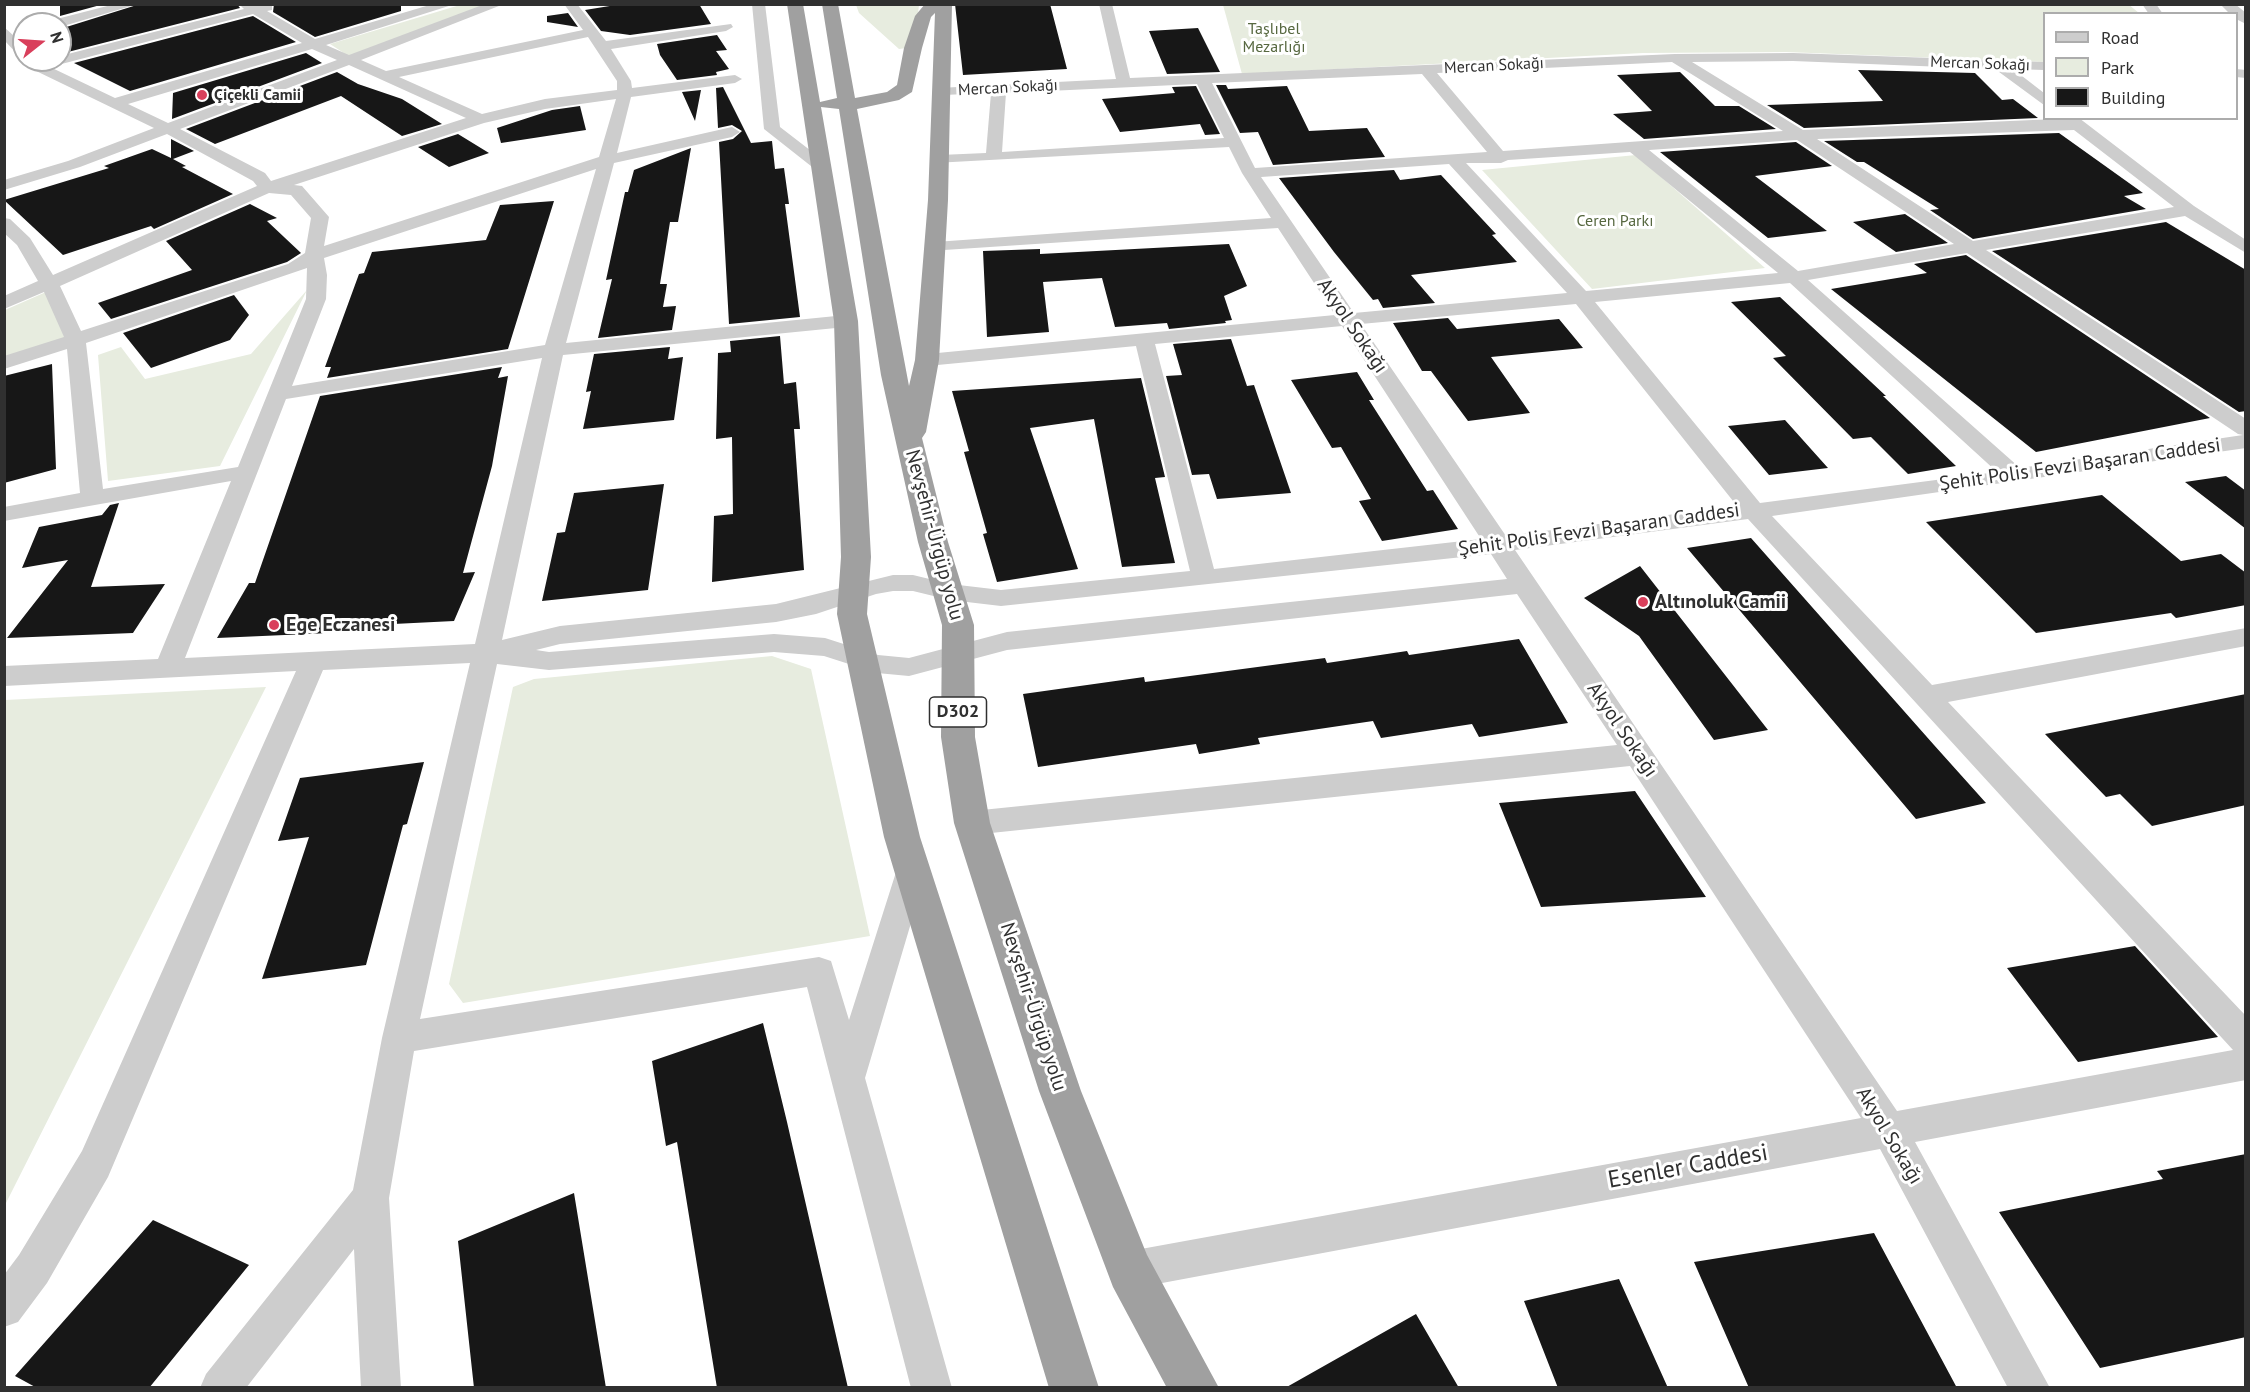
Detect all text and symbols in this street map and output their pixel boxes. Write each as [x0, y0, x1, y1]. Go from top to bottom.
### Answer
north arrow [12, 12, 72, 72]
legend [2043, 12, 2238, 120]
park label: Taşlıbel Mezarlığı [1243, 19, 1305, 57]
text: Road [2101, 26, 2139, 49]
text: N [46, 29, 68, 45]
street label: Mercan Sokağı [1930, 53, 2030, 75]
street label: Mercan Sokağı [1444, 54, 1544, 78]
text: Park [2101, 56, 2134, 79]
street label: Mercan Sokağı [958, 76, 1058, 100]
place label: Çiçekli Camii [214, 85, 301, 105]
text: Building [2101, 86, 2165, 109]
marker: Çiçekli Camii [195, 88, 209, 102]
park label: Ceren Parkı [1576, 211, 1654, 231]
street label: Akyol Sokağı [1312, 274, 1392, 378]
street label: Şehit Polis Fevzi Başaran Caddesi [1938, 433, 2222, 497]
street label: Nevşehir-Ürgüp yolu [900, 447, 968, 623]
street label: Şehit Polis Fevzi Başaran Caddesi [1457, 498, 1741, 562]
place label: Altınoluk Camii [1655, 590, 1786, 614]
marker: Altınoluk Camii [1636, 595, 1650, 609]
place label: Ege Eczanesi [286, 613, 395, 637]
marker: Ege Eczanesi [267, 618, 281, 632]
street label: Akyol Sokağı [1582, 678, 1662, 782]
road number: D302 [930, 697, 986, 727]
street label: Nevşehir-Ürgüp yolu [994, 920, 1072, 1094]
street label: Akyol Sokağı [1851, 1083, 1927, 1189]
street label: Esenler Caddesi [1606, 1139, 1770, 1195]

